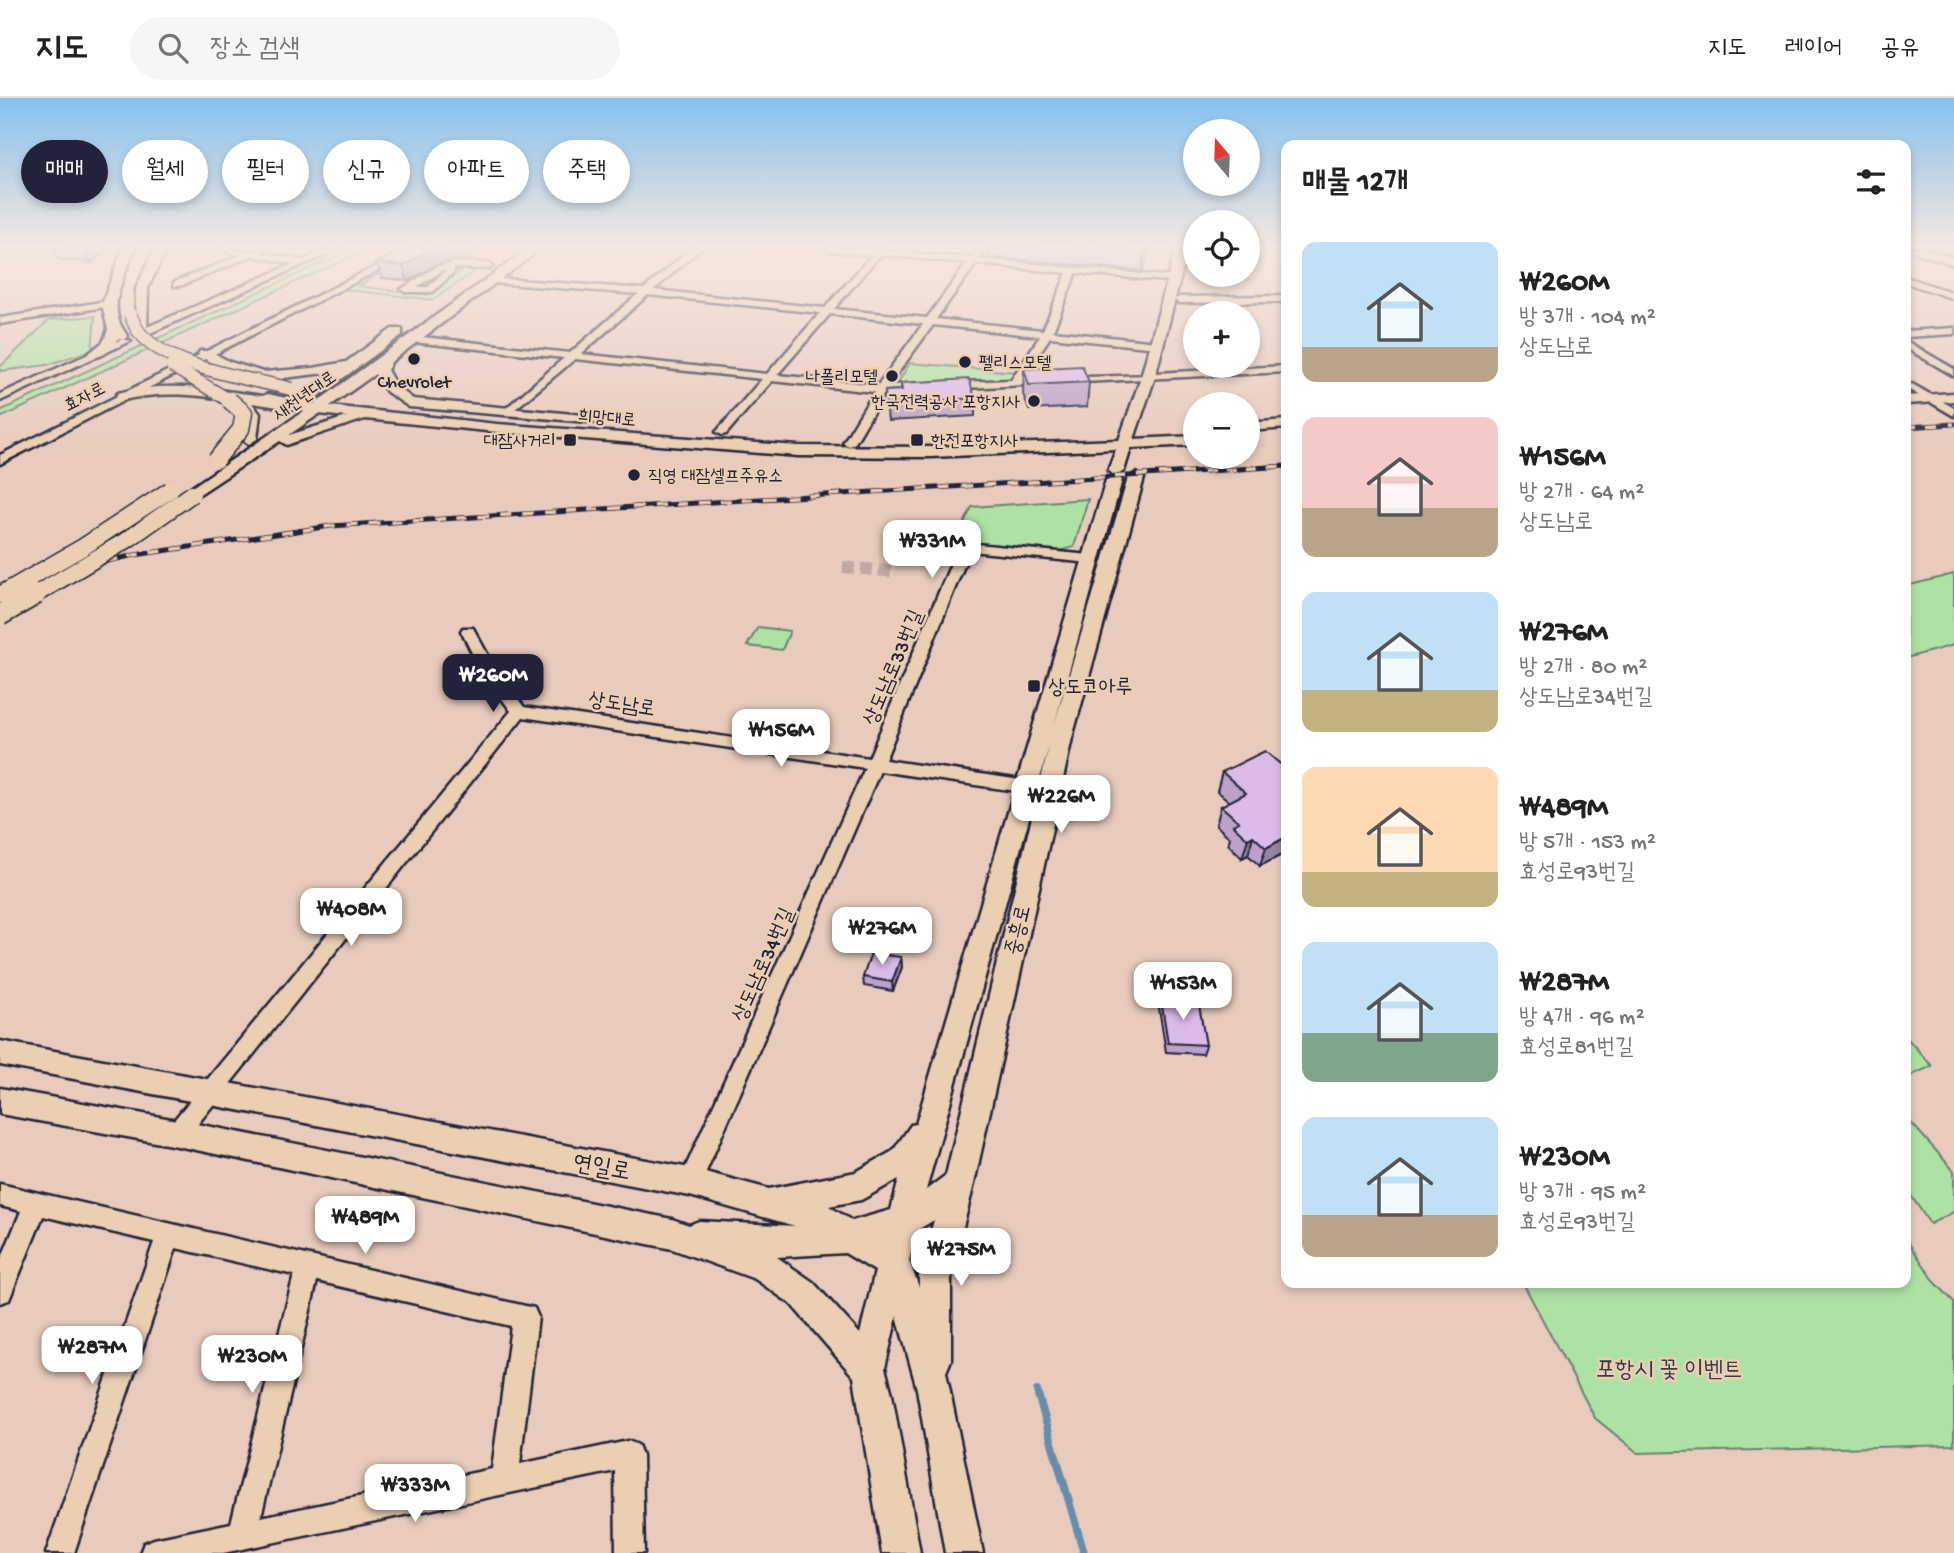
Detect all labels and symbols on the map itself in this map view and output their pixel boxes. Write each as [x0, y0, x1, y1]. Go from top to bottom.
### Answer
north arrow [1183, 119, 1260, 196]
marker: Chevrolet [406, 351, 422, 367]
marker: 펠리스모텔 [957, 354, 973, 370]
place label: 펠리스모텔 [979, 354, 1051, 375]
street label: 새천년대로 [270, 368, 341, 426]
place label: 나폴리모텔 [806, 368, 878, 389]
marker: 나폴리모텔 [884, 368, 900, 384]
place label: Chevrolet [378, 373, 452, 394]
street label: 효자로 [61, 379, 109, 417]
place label: 한국전력공사 포항지사 [871, 393, 1021, 414]
marker: 한국전력공사 포항지사 [1026, 393, 1042, 409]
street label: 희망대로 [577, 407, 637, 432]
place label: 대잠사거리 [484, 432, 556, 453]
marker: 대잠사거리 [562, 432, 578, 448]
marker: 한전포항지사 [909, 432, 925, 448]
place label: 한전포항지사 [931, 432, 1018, 453]
marker: 직영 대잠셀프주유소 [626, 467, 642, 483]
place label: 직영 대잠셀프주유소 [648, 467, 783, 488]
pin: ₩331M [883, 520, 981, 580]
street label: 상도남로33번길 [860, 607, 931, 730]
pin: ₩260M [444, 654, 542, 714]
place label: 상도코아루 [1048, 677, 1133, 702]
marker: 상도코아루 [1026, 678, 1042, 694]
street label: 상도남로 [586, 689, 657, 724]
pin: ₩156M [732, 710, 830, 769]
pin: ₩226M [1012, 776, 1110, 835]
pin: ₩408M [302, 888, 400, 948]
street label: 중흥로 [1002, 903, 1038, 958]
street label: 상도남로34번길 [729, 904, 802, 1026]
pin: ₩276M [833, 908, 931, 967]
pin: ₩153M [1134, 962, 1232, 1022]
street label: 연일로 [570, 1150, 632, 1189]
pin: ₩489M [316, 1196, 414, 1256]
pin: ₩275M [912, 1228, 1010, 1288]
pin: ₩287M [43, 1326, 141, 1386]
pin: ₩230M [203, 1336, 301, 1395]
park label: 포항시 꽃 이벤트 [1596, 1357, 1742, 1386]
pin: ₩333M [366, 1464, 464, 1524]

